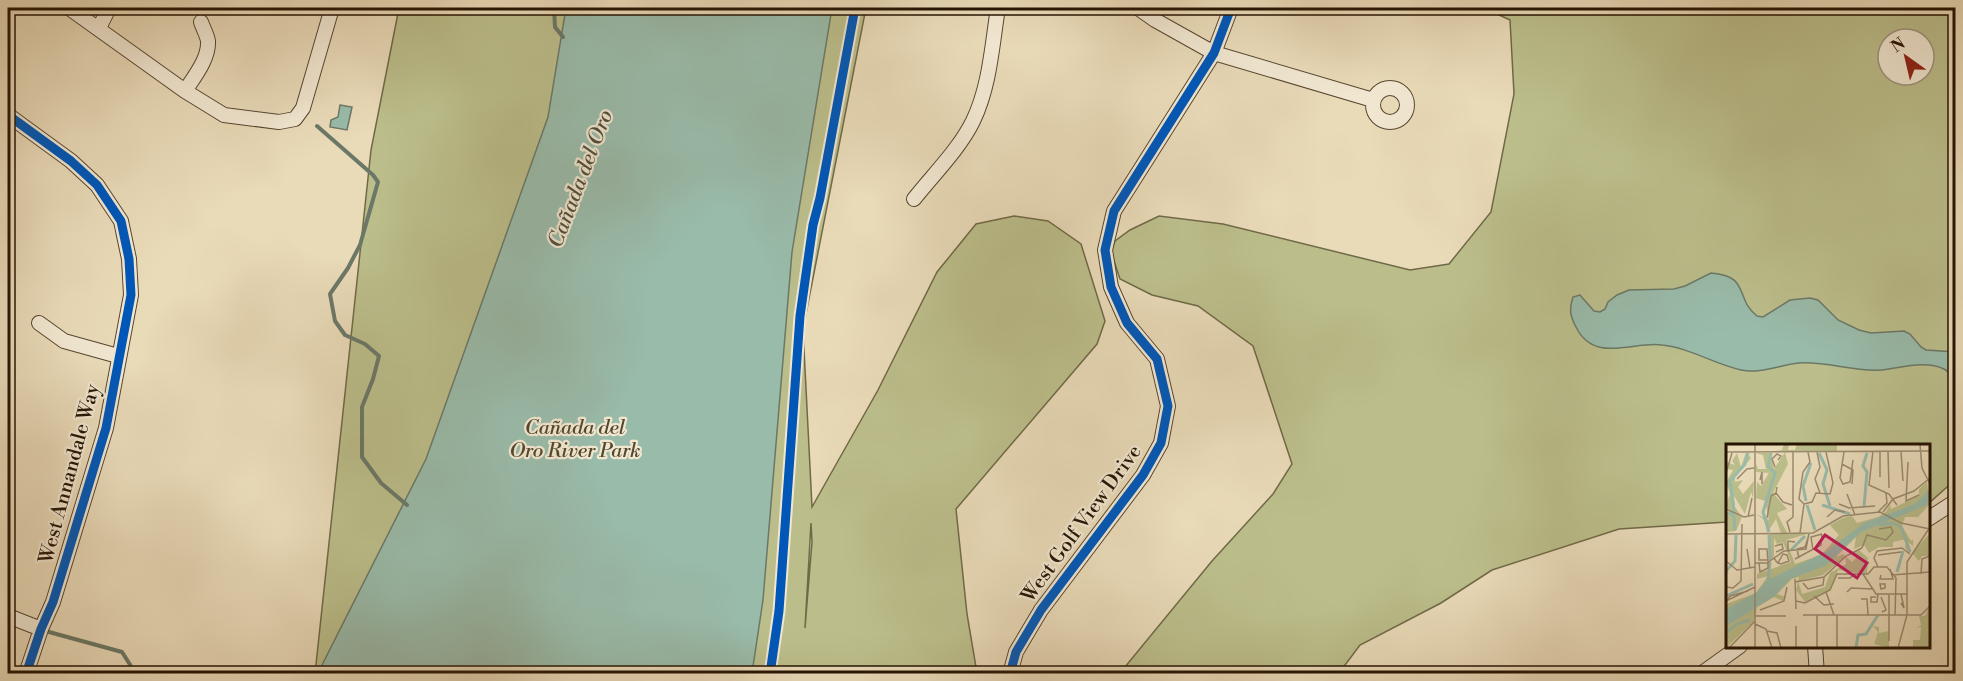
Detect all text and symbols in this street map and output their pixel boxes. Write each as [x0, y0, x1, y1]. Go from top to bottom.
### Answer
north arrow [1876, 27, 1936, 87]
text: N [1887, 33, 1909, 57]
water label: Cañada del Oro [543, 106, 619, 252]
street label: West Annandale Way [34, 381, 106, 567]
park label: Cañada del Oro River Park [509, 416, 641, 464]
street label: West Golf View Drive [1016, 440, 1148, 609]
inset map [1726, 444, 1930, 648]

